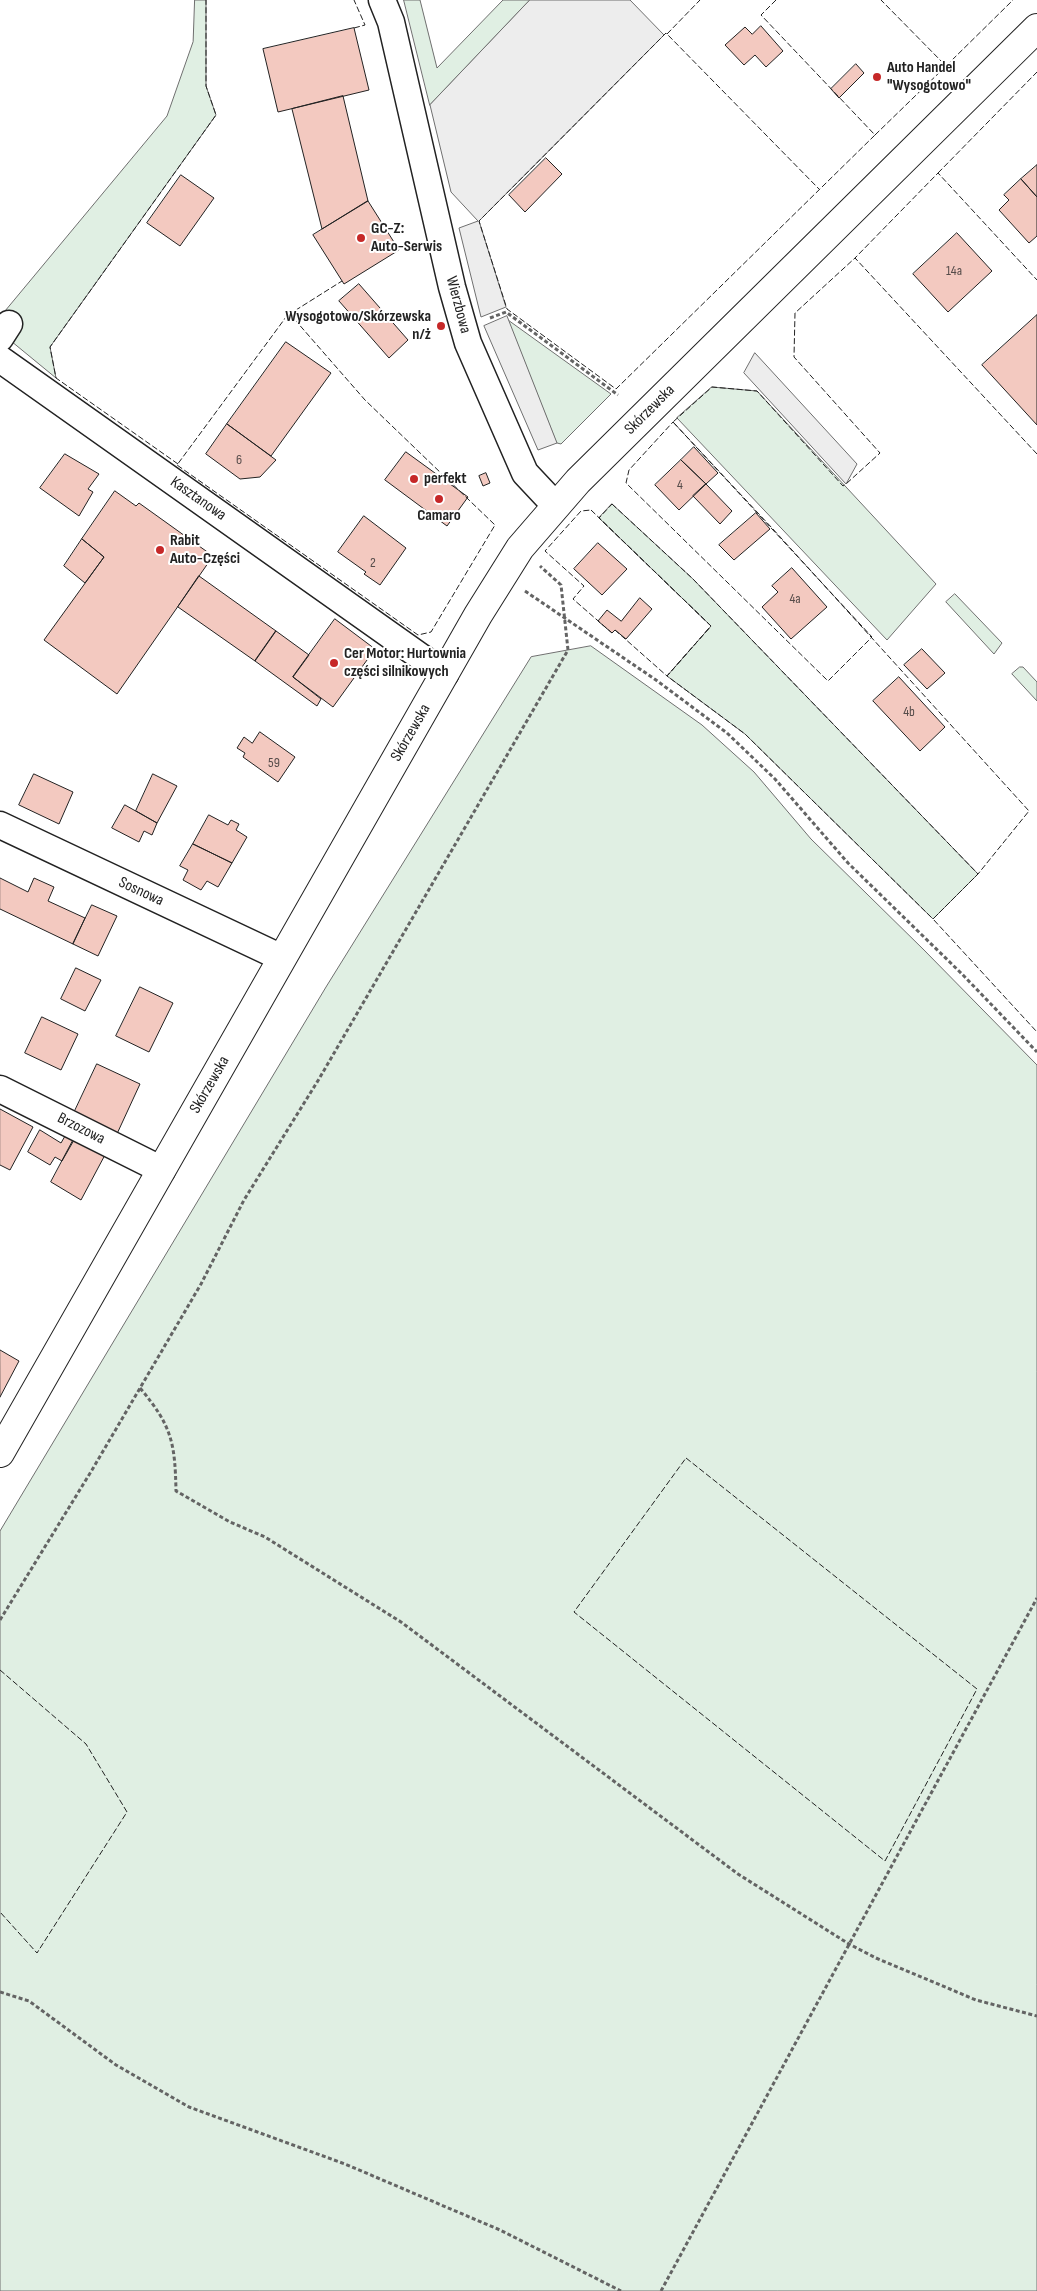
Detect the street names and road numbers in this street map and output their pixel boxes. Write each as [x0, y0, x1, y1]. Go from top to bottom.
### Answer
street label: Wierzbowa [441, 274, 475, 336]
street label: Skórzewska [621, 381, 679, 439]
street label: Kasztanowa [166, 473, 230, 525]
street label: Skórzewska [387, 701, 435, 765]
street label: Sosnowa [115, 873, 167, 911]
street label: Skórzewska [186, 1053, 234, 1117]
street label: Brzozowa [54, 1109, 108, 1149]

